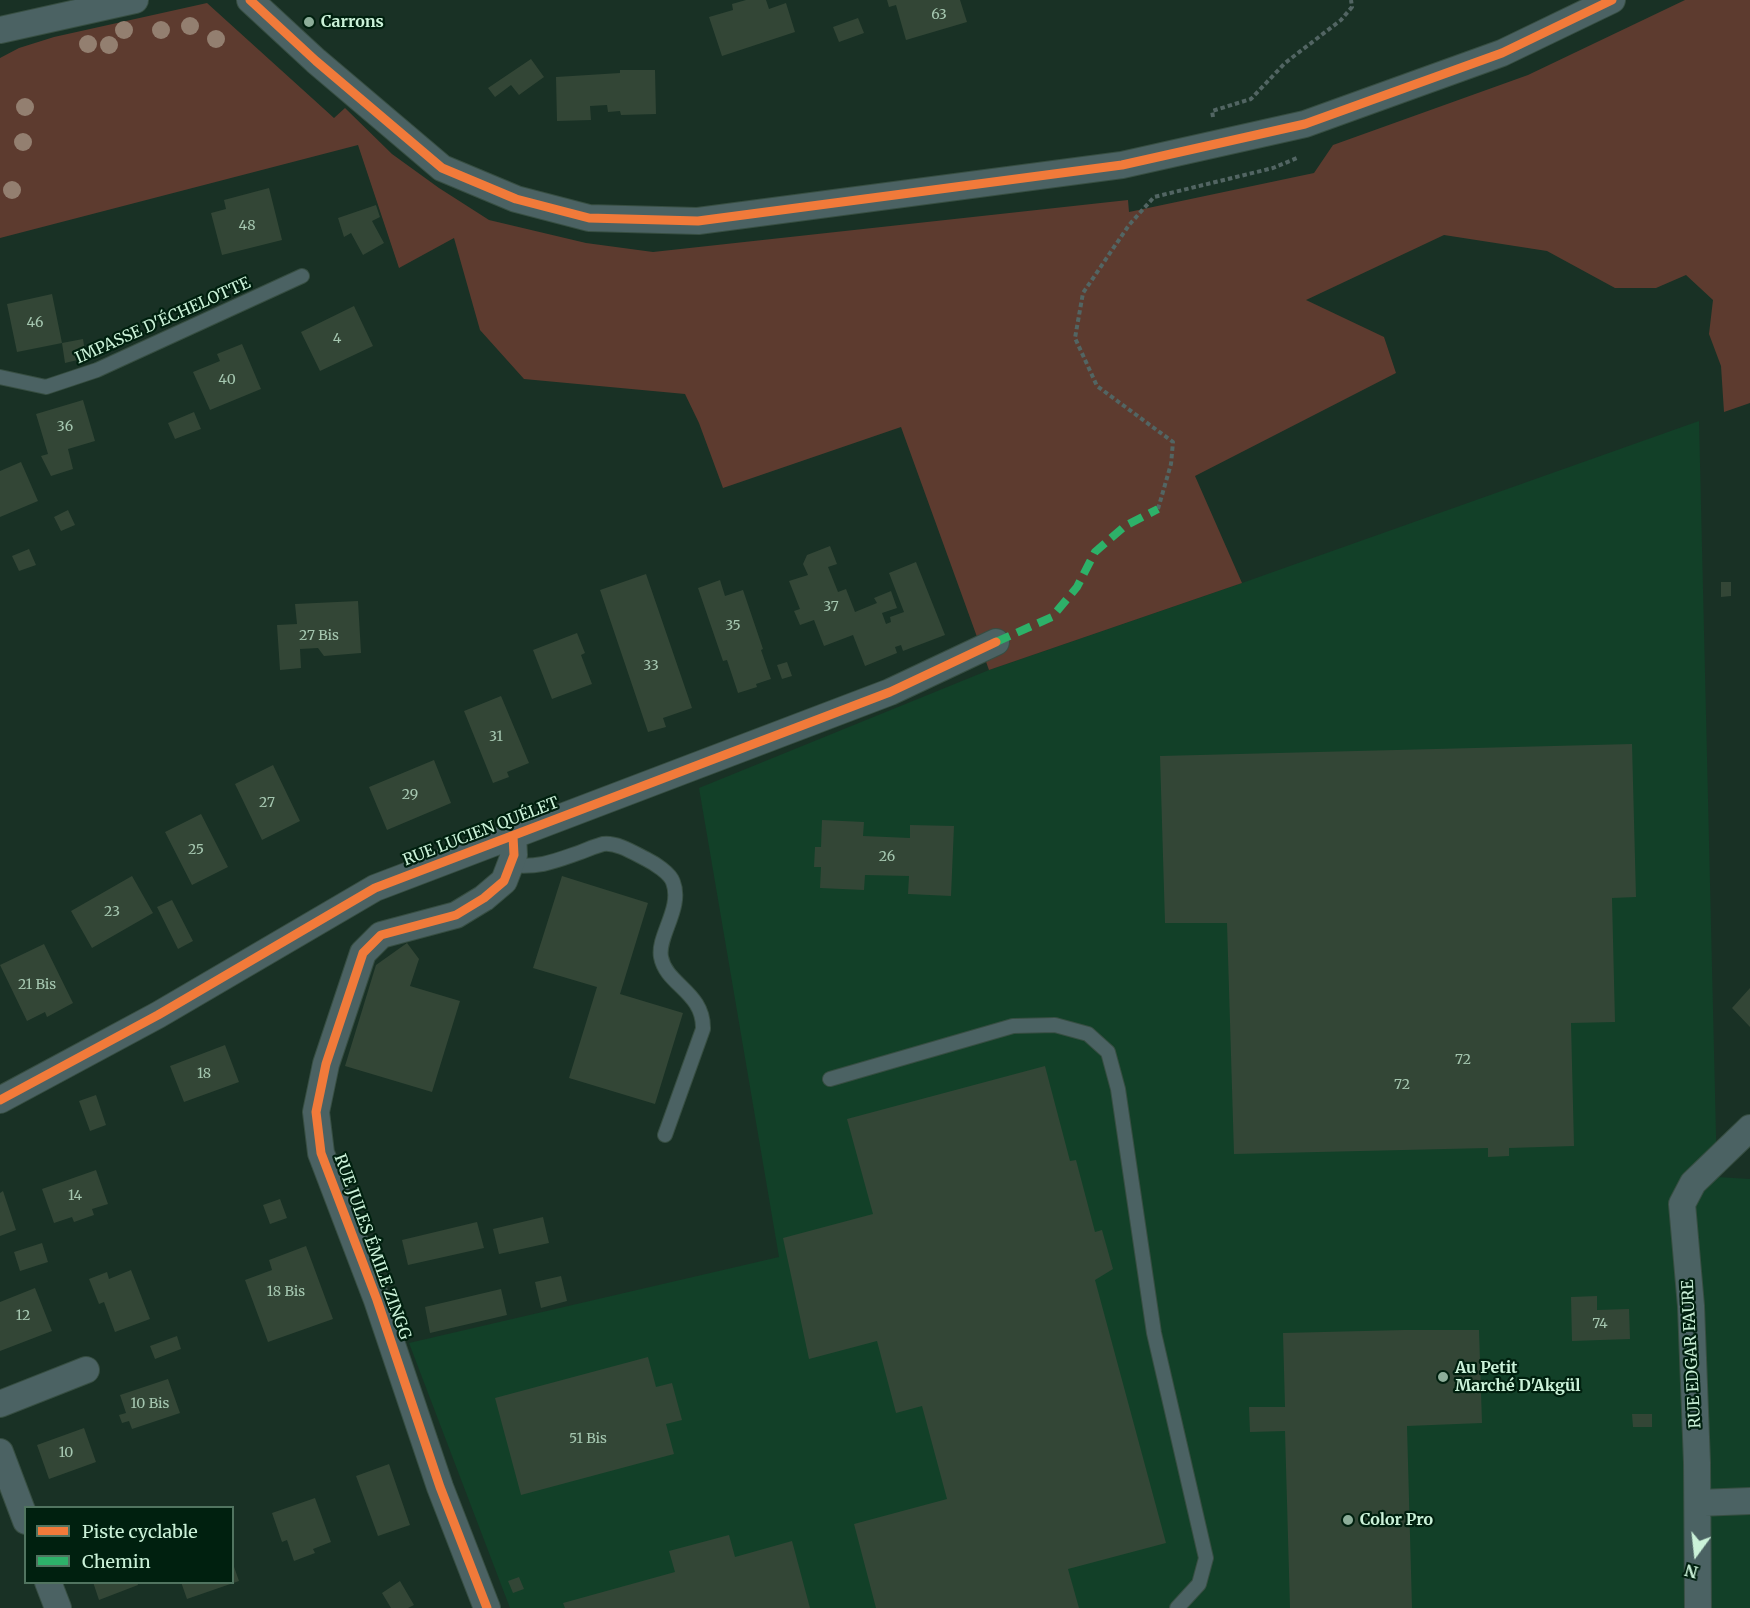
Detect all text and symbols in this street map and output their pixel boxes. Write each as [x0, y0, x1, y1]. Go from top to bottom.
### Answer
house number: 63 [931, 7, 947, 23]
place label: Carrons [321, 12, 384, 32]
marker: Carrons [302, 15, 316, 29]
house number: 48 [239, 218, 255, 234]
street label: IMPASSE D'ÉCHELOTTE [73, 274, 253, 368]
house number: 46 [27, 315, 43, 331]
house number: 4 [333, 331, 341, 347]
house number: 40 [218, 372, 236, 388]
house number: 36 [57, 419, 73, 435]
house number: 37 [823, 599, 839, 615]
house number: 35 [725, 618, 741, 634]
house number: 27 Bis [299, 628, 339, 644]
house number: 33 [643, 658, 659, 674]
house number: 31 [489, 729, 503, 745]
house number: 29 [402, 787, 418, 803]
street label: RUE LUCIEN QUÉLET [400, 793, 562, 871]
house number: 27 [259, 795, 275, 811]
house number: 25 [188, 842, 204, 858]
house number: 26 [879, 849, 895, 865]
house number: 23 [104, 904, 120, 920]
house number: 21 Bis [18, 977, 56, 993]
house number: 72 [1455, 1052, 1471, 1068]
house number: 18 [197, 1066, 211, 1082]
house number: 72 [1394, 1077, 1410, 1093]
street label: RUE JULES ÉMILE ZINGG [329, 1152, 415, 1342]
house number: 14 [68, 1188, 82, 1204]
street label: RUE EDGAR FAURE [1679, 1279, 1705, 1429]
house number: 18 Bis [267, 1284, 305, 1300]
house number: 12 [16, 1308, 30, 1324]
house number: 74 [1592, 1316, 1608, 1332]
place label: Au Petit Marché D'Akgül [1455, 1358, 1580, 1396]
marker: Au Petit Marché D'Akgül [1436, 1370, 1450, 1384]
house number: 10 Bis [131, 1396, 169, 1412]
house number: 51 Bis [569, 1431, 607, 1447]
house number: 10 [59, 1445, 73, 1461]
legend [24, 1506, 234, 1584]
place label: Color Pro [1360, 1510, 1433, 1530]
marker: Color Pro [1341, 1513, 1355, 1527]
text: Piste cyclable [82, 1520, 198, 1543]
north arrow [1666, 1524, 1726, 1584]
text: Chemin [82, 1550, 151, 1573]
text: N [1683, 1560, 1700, 1583]

